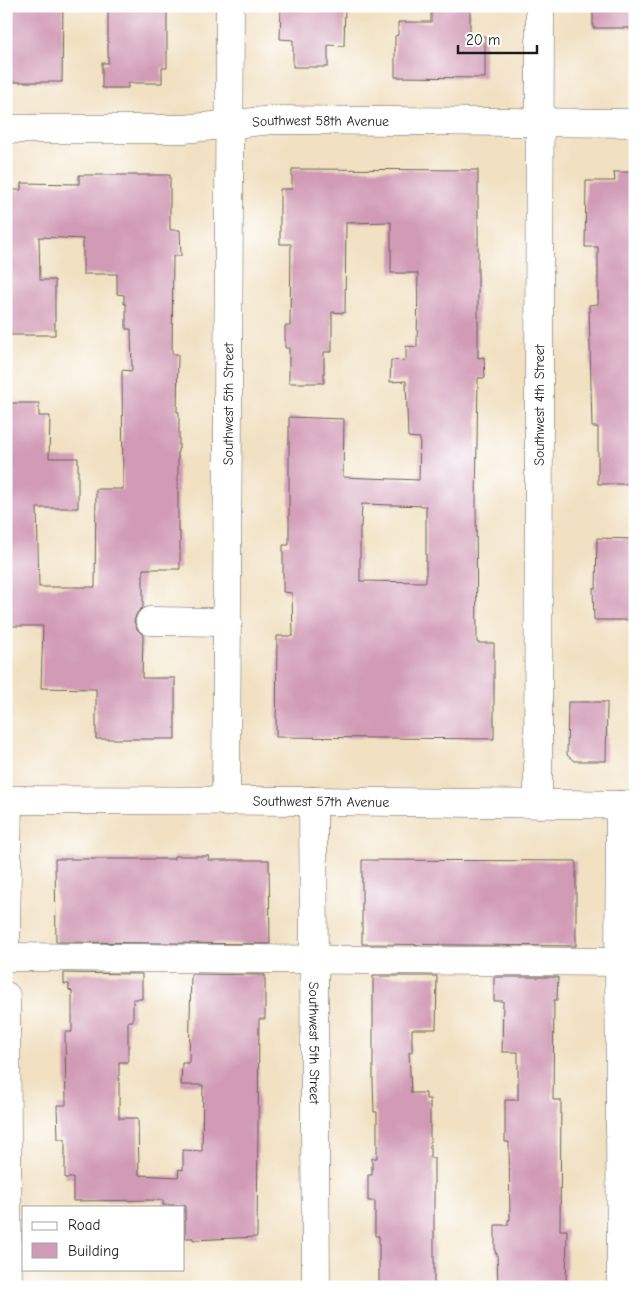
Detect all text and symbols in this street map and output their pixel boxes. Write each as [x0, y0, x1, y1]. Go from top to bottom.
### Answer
scale bar [458, 22, 537, 54]
text: 20 m [466, 31, 500, 49]
street label: Southwest 58th Avenue [251, 112, 389, 131]
street label: Southwest 5th Street [220, 342, 237, 465]
street label: Southwest 4th Street [531, 343, 548, 466]
street label: Southwest 57th Avenue [253, 793, 389, 811]
street label: Southwest 5th Street [305, 982, 323, 1105]
legend [22, 1206, 185, 1270]
text: Road [68, 1216, 100, 1234]
text: Building [68, 1242, 119, 1260]

